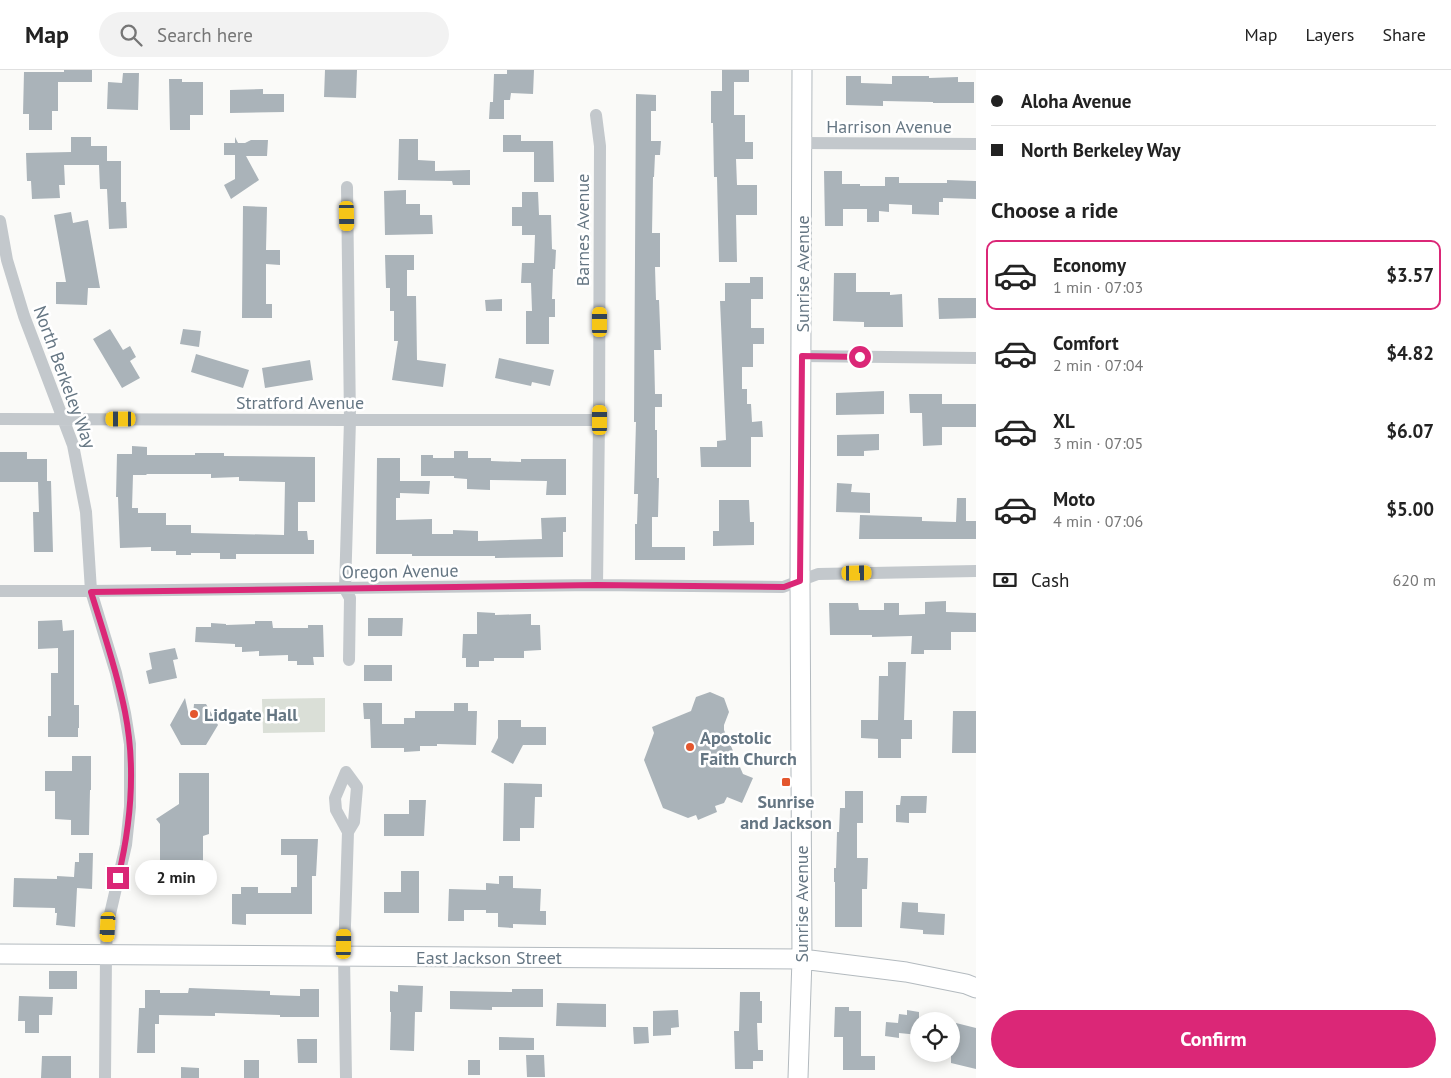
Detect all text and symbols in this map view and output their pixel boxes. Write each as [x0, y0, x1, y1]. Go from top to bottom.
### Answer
search box [99, 12, 449, 57]
text: Map [25, 19, 69, 50]
icon: search [117, 21, 145, 49]
text: Search here [157, 23, 253, 47]
text: Map [1245, 23, 1277, 46]
text: Layers [1305, 23, 1354, 46]
text: Share [1382, 23, 1426, 46]
text: Aloha Avenue [1021, 89, 1131, 113]
street label: Harrison Avenue [826, 115, 952, 138]
text: North Berkeley Way [1021, 138, 1181, 162]
street label: Barnes Avenue [571, 174, 594, 286]
text: Choose a ride [991, 196, 1118, 224]
car [339, 201, 354, 231]
street label: Sunrise Avenue [791, 215, 814, 333]
icon: car [993, 253, 1038, 298]
text: Economy [1053, 253, 1126, 277]
text: $3.57 [1386, 263, 1434, 287]
text: 1 min · 07:03 [1053, 277, 1143, 297]
street label: North Berkeley Way [29, 302, 102, 452]
car [592, 307, 607, 337]
icon: car [993, 331, 1038, 376]
text: Comfort [1053, 331, 1119, 355]
text: $4.82 [1386, 341, 1434, 365]
route start [849, 346, 871, 368]
text: 2 min · 07:04 [1053, 355, 1143, 375]
street label: Stratford Avenue [236, 391, 364, 414]
car [592, 405, 607, 435]
icon: car [993, 409, 1038, 454]
text: XL [1053, 409, 1075, 433]
car [106, 412, 136, 427]
text: $6.07 [1386, 419, 1434, 443]
text: 3 min · 07:05 [1053, 433, 1143, 453]
icon: car [993, 487, 1038, 532]
text: Moto [1053, 487, 1095, 511]
text: $5.00 [1386, 497, 1434, 521]
text: 4 min · 07:06 [1053, 511, 1143, 531]
street label: Oregon Avenue [341, 558, 459, 584]
car [841, 565, 872, 581]
icon: cash [991, 566, 1019, 594]
text: Cash [1031, 568, 1069, 592]
text: 620 m [1393, 570, 1436, 590]
place label: Lidgate Hall [204, 703, 298, 726]
marker: Lidgate Hall [188, 708, 200, 720]
place label: Apostolic Faith Church [700, 726, 797, 770]
marker: Apostolic Faith Church [684, 741, 696, 753]
marker: Sunrise and Jackson [780, 776, 792, 788]
place label: Sunrise and Jackson [740, 790, 832, 834]
street label: Sunrise Avenue [790, 845, 813, 963]
callout: 2 min [136, 860, 218, 896]
route end [107, 867, 129, 889]
text: 2 min [156, 867, 196, 887]
car [99, 912, 116, 942]
car [336, 929, 351, 959]
street label: East Jackson Street [416, 946, 562, 969]
button: Confirm [991, 1010, 1436, 1068]
map controls [910, 1012, 960, 1062]
button: locate [910, 1012, 960, 1062]

